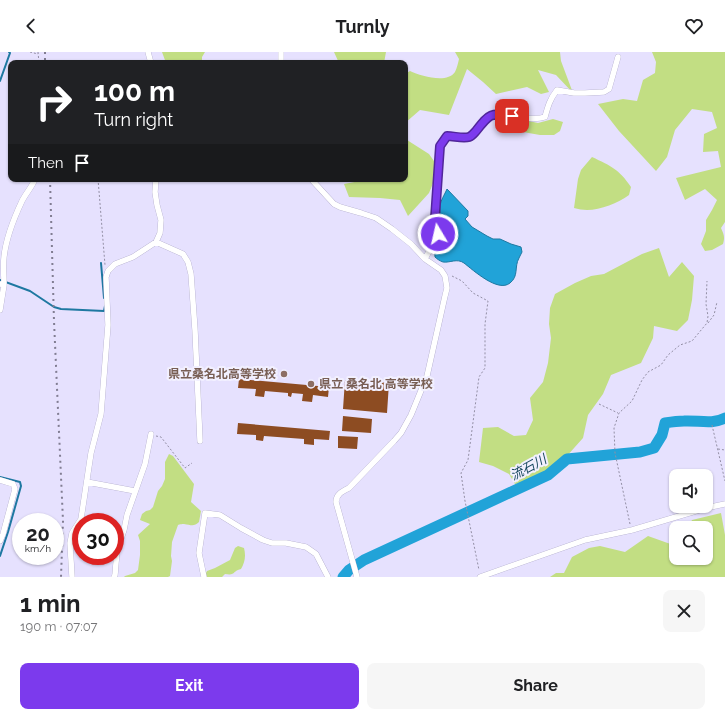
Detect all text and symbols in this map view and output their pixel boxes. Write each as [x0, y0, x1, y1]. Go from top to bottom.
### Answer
icon: back [20, 15, 42, 37]
icon: heart [683, 15, 705, 37]
text: Turnly [335, 16, 390, 37]
text: 100 m [94, 75, 175, 108]
icon: right [28, 76, 80, 128]
pin [495, 99, 529, 133]
icon: arrive [501, 105, 523, 127]
text: Turn right [94, 109, 173, 130]
icon: arrive [71, 152, 93, 174]
text: Then [28, 154, 63, 172]
position arrow [417, 213, 459, 255]
place label: 県立桑名北高等学校 [168, 367, 276, 381]
marker: 県立桑名北高等学校 [279, 369, 289, 379]
place label: 県立 桑名北 高等学校 [319, 377, 433, 391]
marker: 県立 桑名北 高等学校 [306, 379, 316, 389]
water label: 流石川 [507, 451, 551, 483]
map controls [669, 469, 713, 565]
button: sound [669, 469, 713, 513]
speed limit sign: 30 [72, 513, 124, 565]
button: search [669, 521, 713, 565]
text: 20 [26, 522, 50, 546]
text: km/h [25, 543, 51, 554]
text: 1 min [20, 589, 81, 618]
button: close [663, 590, 705, 632]
text: 190 m · 07:07 [20, 619, 98, 634]
button: Exit [20, 663, 359, 709]
button: Share [367, 663, 705, 709]

